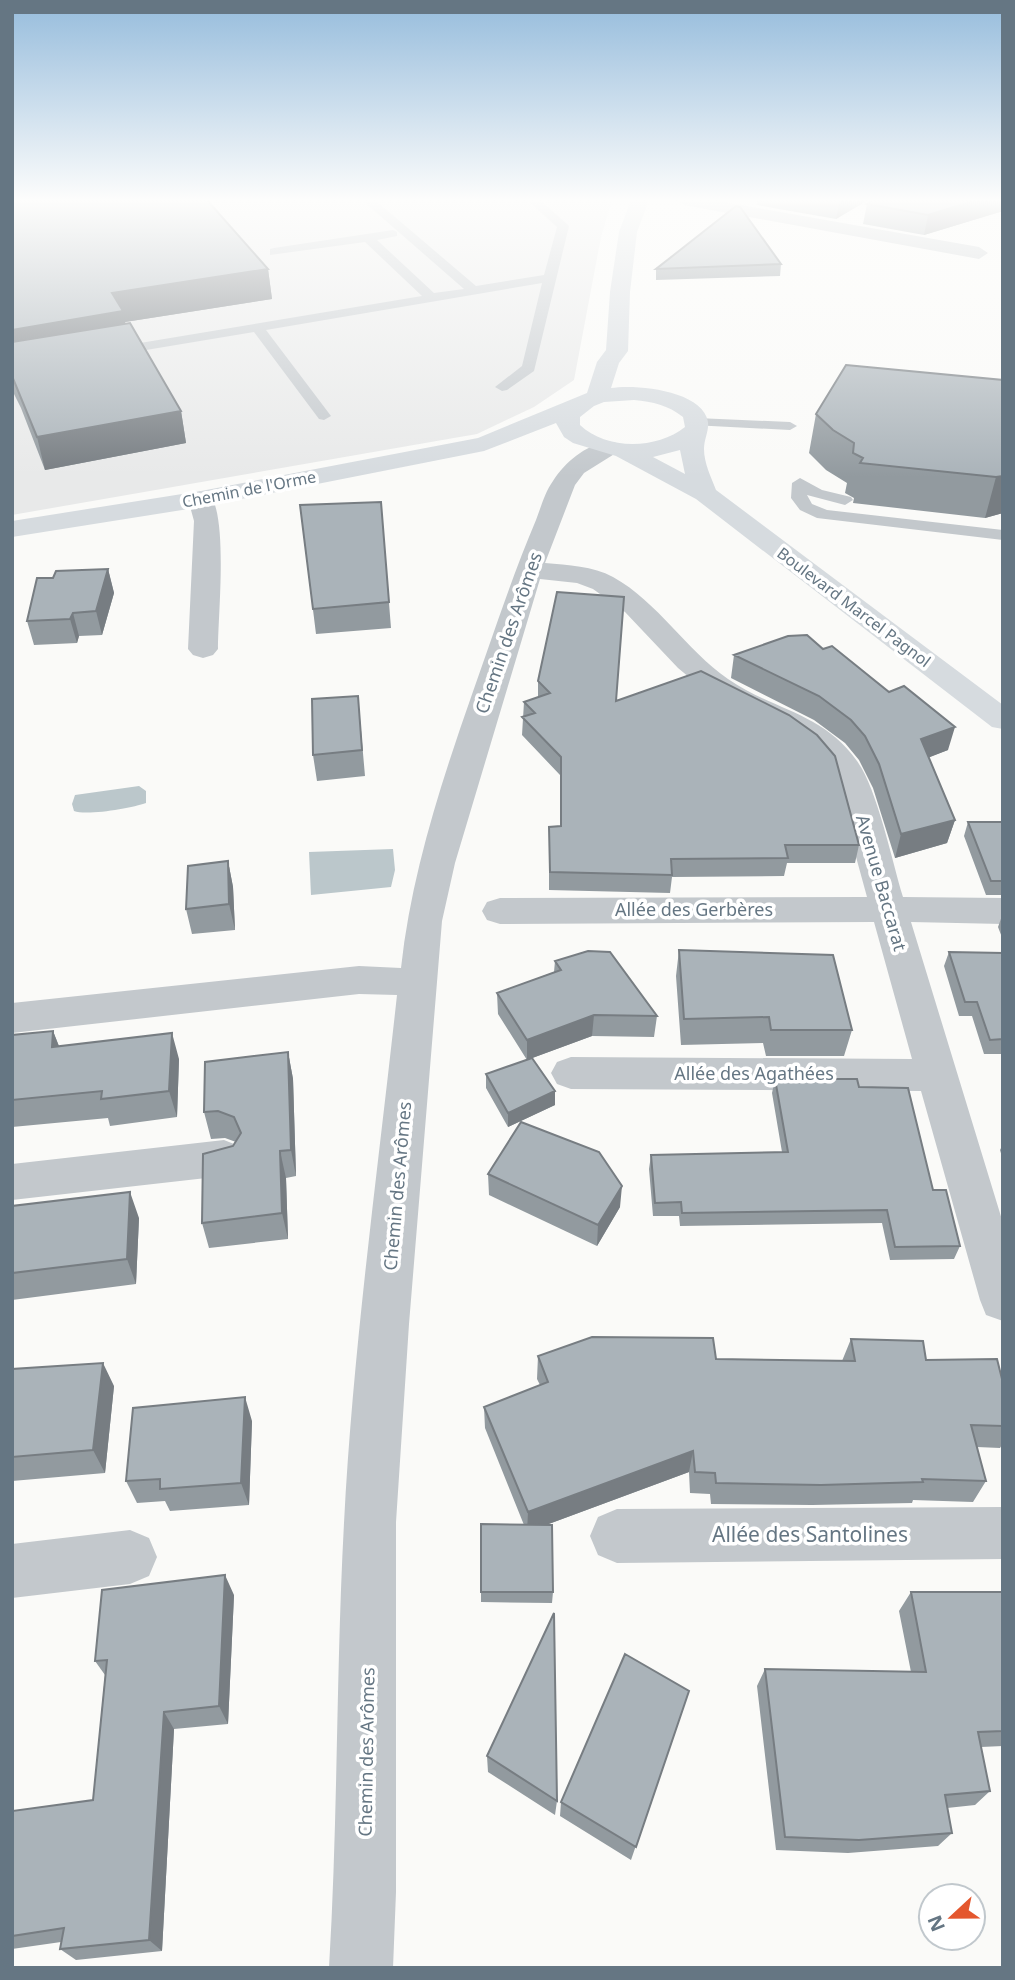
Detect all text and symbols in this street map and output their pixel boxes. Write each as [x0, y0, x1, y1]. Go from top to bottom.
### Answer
street label: Chemin de l'Orme [180, 465, 318, 513]
street label: Boulevard Marcel Pagnol [773, 542, 935, 672]
street label: Chemin des Arômes [469, 549, 547, 717]
street label: Avenue Baccarat [851, 812, 913, 954]
street label: Allée des Gerbères [615, 897, 773, 921]
street label: Allée des Agathées [674, 1061, 834, 1085]
street label: Chemin des Arômes [378, 1100, 416, 1271]
street label: Allée des Santolines [712, 1520, 908, 1548]
street label: Chemin des Arômes [353, 1667, 379, 1837]
north arrow [917, 1882, 987, 1952]
text: N [921, 1911, 951, 1935]

